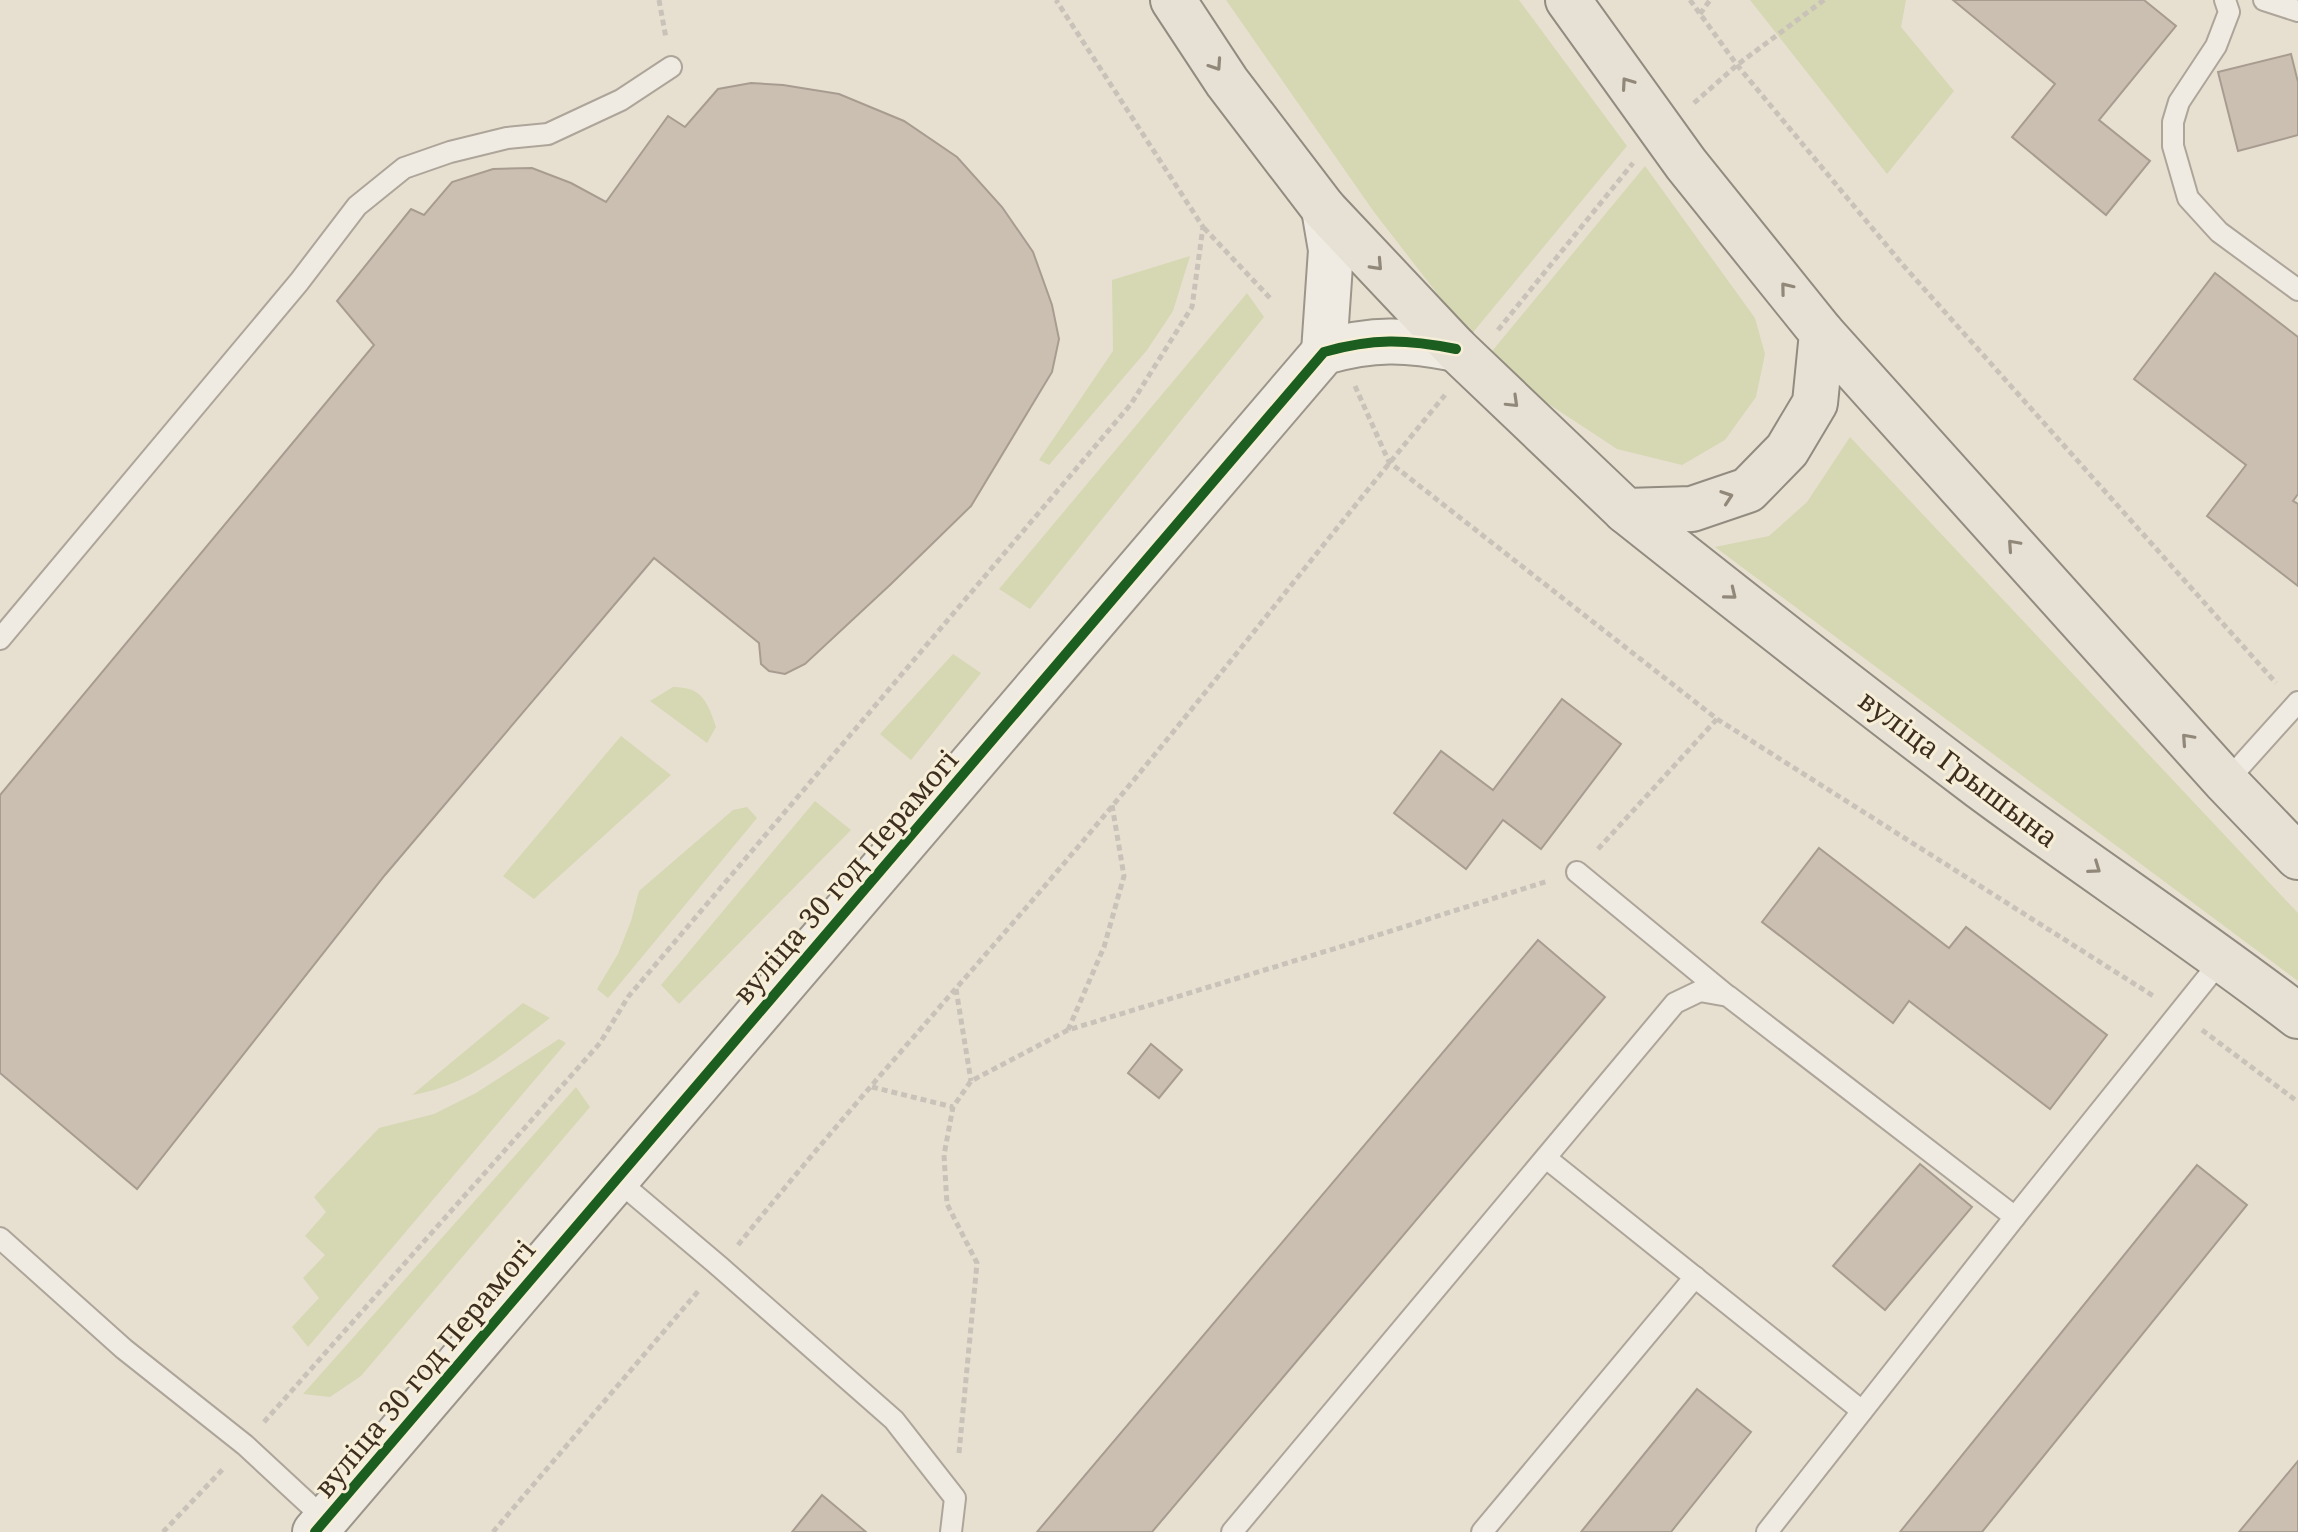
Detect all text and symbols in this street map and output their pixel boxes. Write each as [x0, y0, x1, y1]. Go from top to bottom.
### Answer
one-way arrow [1206, 56, 1221, 70]
one-way arrow [1622, 77, 1637, 91]
one-way arrow [1368, 256, 1382, 271]
one-way arrow [1782, 282, 1796, 297]
one-way arrow [1504, 393, 1518, 407]
one-way arrow [1720, 490, 1734, 507]
one-way arrow [2009, 540, 2023, 555]
one-way arrow [1722, 584, 1736, 599]
street label: вуліца Грышына [1851, 680, 2067, 856]
one-way arrow [2182, 733, 2197, 748]
street label: вуліца 30 год Перамогі [724, 741, 966, 1011]
one-way arrow [2087, 858, 2101, 873]
street label: вуліца 30 год Перамогі [305, 1231, 543, 1505]

